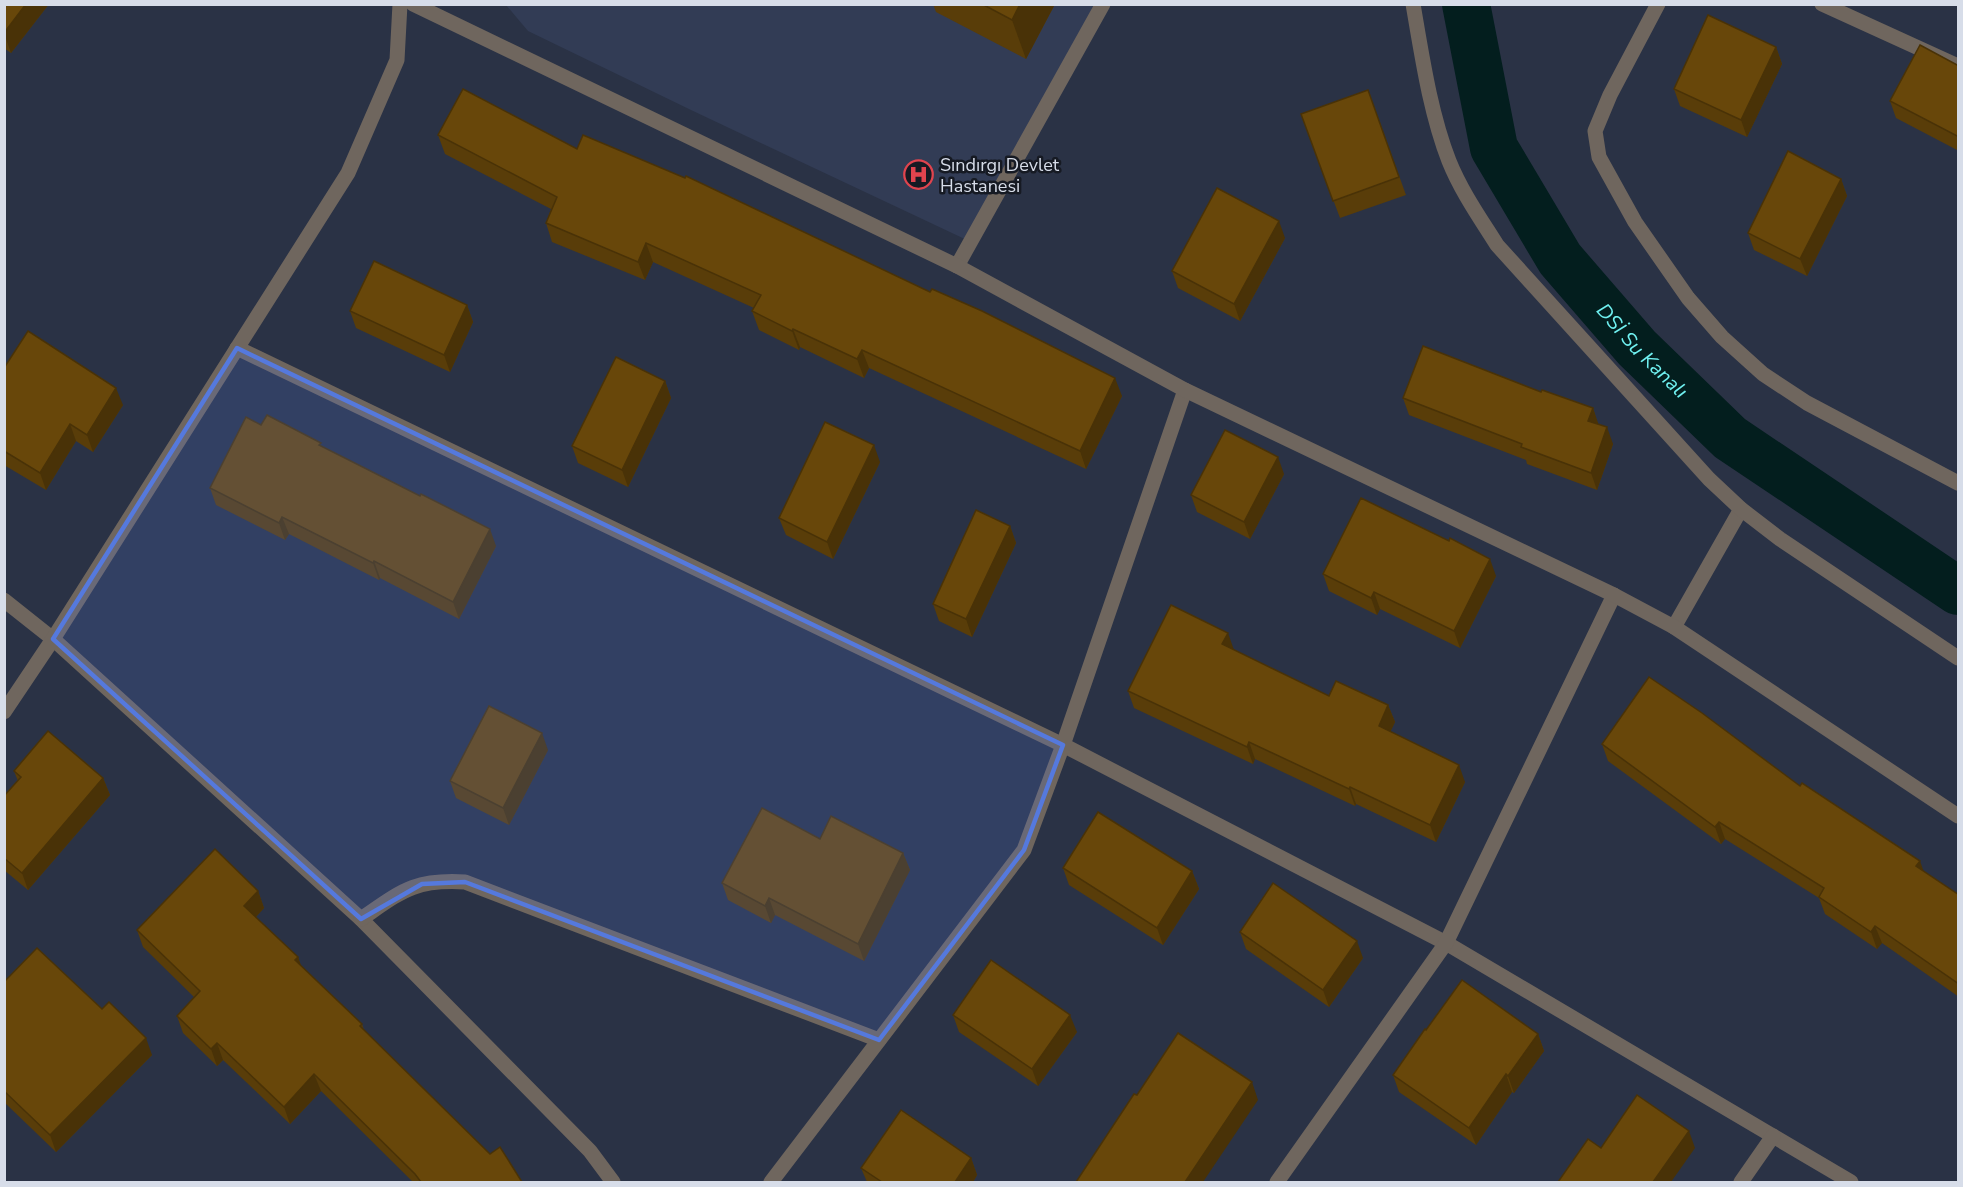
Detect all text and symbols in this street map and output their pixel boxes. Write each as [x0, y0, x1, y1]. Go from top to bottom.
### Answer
place label: Sındırgı Devlet Hastanesi [940, 153, 1060, 198]
hospital icon: Sındırgı Devlet Hastanesi [903, 159, 935, 191]
water label: DSİ Su Kanalı [1591, 297, 1694, 404]

